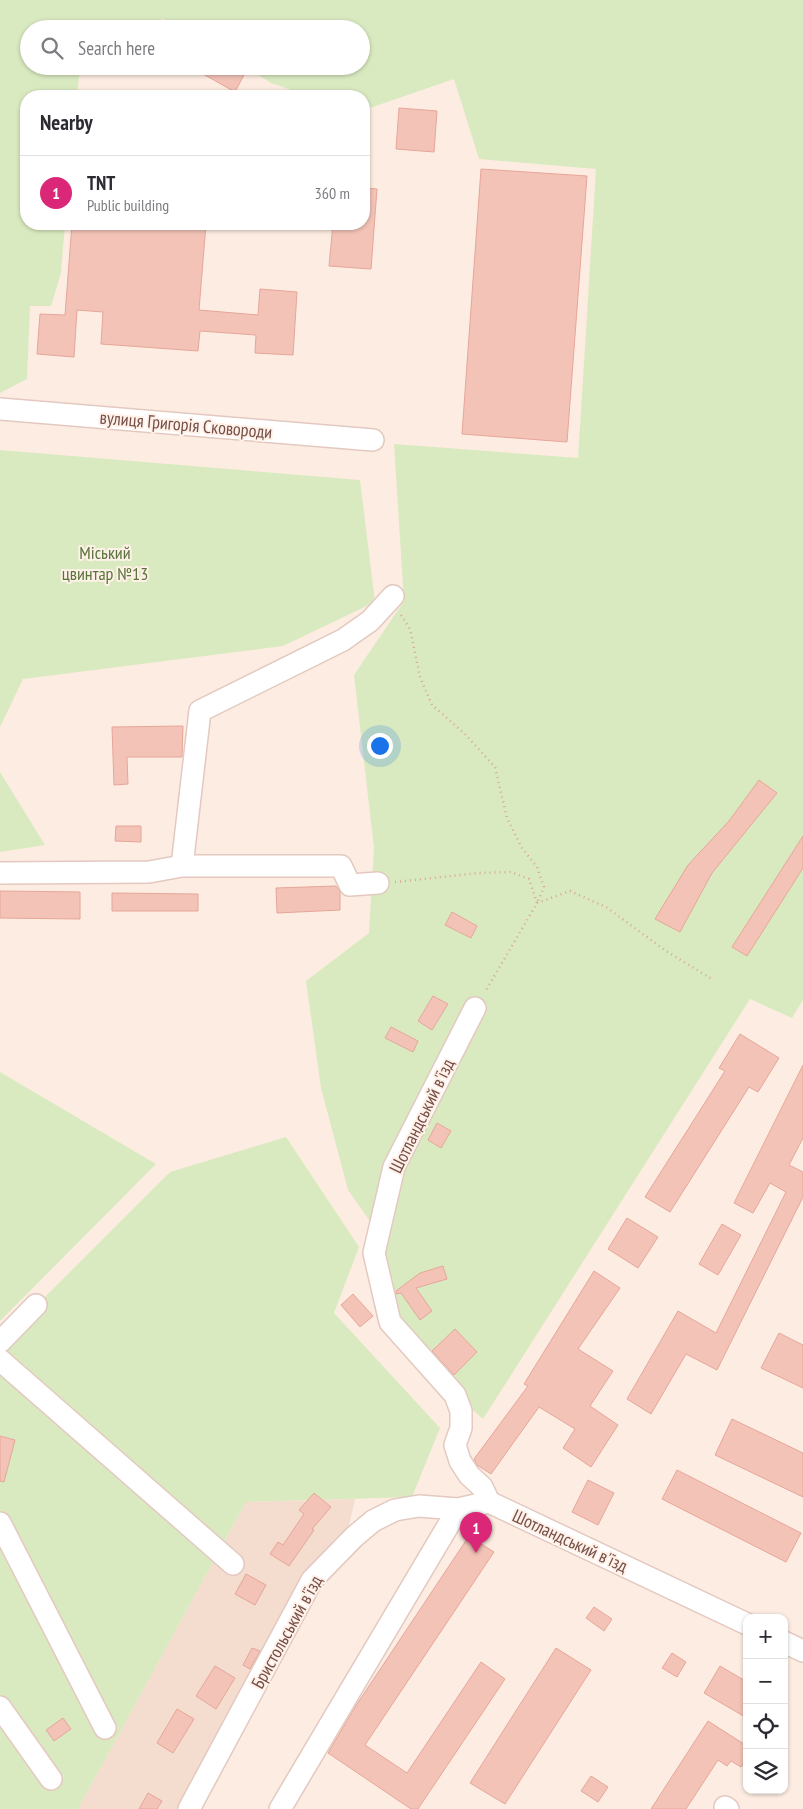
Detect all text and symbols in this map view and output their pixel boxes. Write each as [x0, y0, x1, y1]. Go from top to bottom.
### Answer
search box [20, 20, 370, 75]
icon: search [38, 34, 66, 62]
text: Search here [78, 36, 155, 60]
text: Nearby [40, 109, 93, 136]
text: TNT [87, 171, 115, 195]
text: 1 [52, 183, 60, 203]
text: 360 m [315, 183, 350, 203]
text: Public building [87, 195, 169, 215]
street label: вулиця Григорія Сковороди [99, 406, 273, 443]
park label: Міський цвинтар №13 [62, 541, 148, 585]
your location [367, 733, 393, 759]
street label: Шотландський в'їзд [384, 1055, 459, 1177]
street label: Шотландський в'їзд [509, 1504, 632, 1577]
pin: 1 [460, 1512, 492, 1553]
street label: Бристольський в'їзд [246, 1571, 327, 1692]
map controls [743, 1614, 788, 1794]
button: + [743, 1614, 788, 1659]
button: − [743, 1659, 788, 1704]
button: locate [743, 1704, 788, 1749]
button: layers [743, 1749, 788, 1794]

